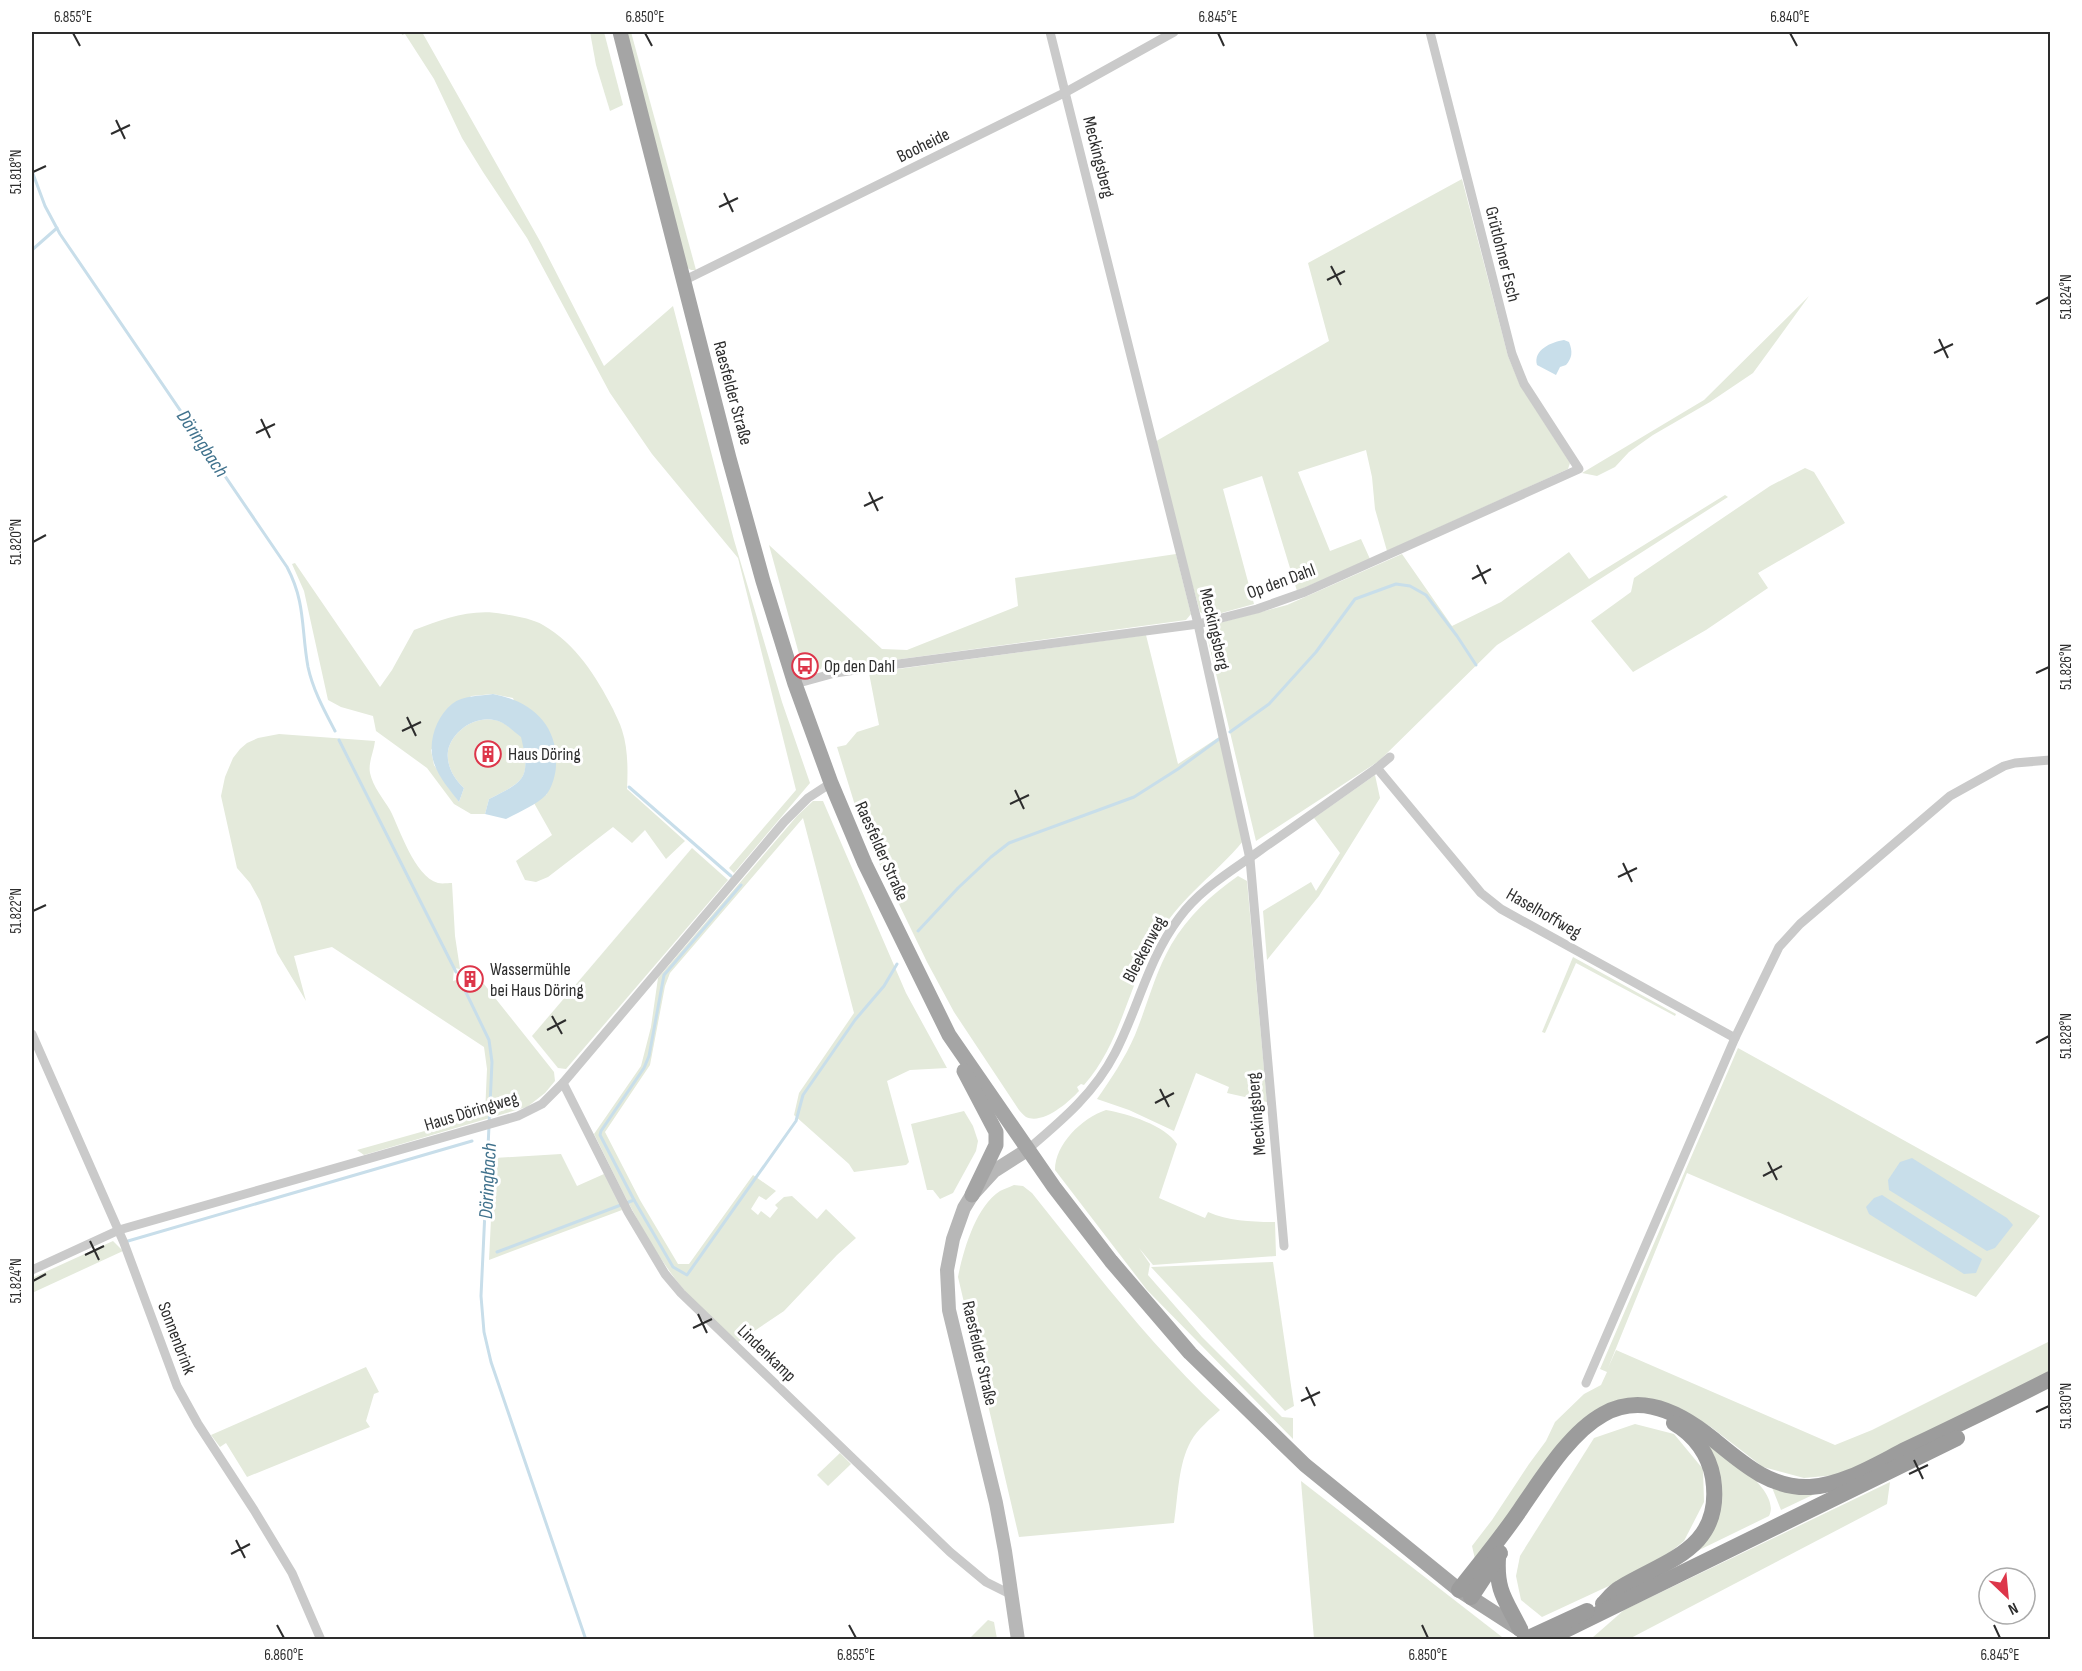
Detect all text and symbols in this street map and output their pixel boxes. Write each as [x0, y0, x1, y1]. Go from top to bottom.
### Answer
text: 6.855°E [54, 8, 92, 27]
text: 6.850°E [626, 8, 664, 27]
text: 6.845°E [1199, 8, 1237, 27]
text: 6.840°E [1770, 8, 1810, 27]
street label: Meckingsberg [1078, 114, 1119, 200]
street label: Booheide [893, 124, 953, 167]
text: 51.818°N [7, 150, 26, 194]
street label: Grütlohner Esch [1481, 204, 1524, 304]
text: 51.824°N [2057, 274, 2076, 320]
street label: Raesfelder Straße [709, 339, 756, 447]
water label: Döringbach [171, 405, 233, 482]
text: 51.820°N [7, 519, 26, 565]
street label: Op den Dahl [1244, 559, 1318, 604]
street label: Meckingsberg [1195, 586, 1234, 672]
text: 51.826°N [2057, 644, 2076, 690]
bus stop icon: Op den Dahl [790, 651, 820, 681]
place label: Op den Dahl [824, 656, 895, 677]
building icon: Haus Döring [473, 739, 503, 769]
place label: Haus Döring [508, 744, 581, 765]
street label: Raesfelder Straße [850, 798, 913, 904]
street label: Haselhoffweg [1503, 884, 1585, 943]
text: 51.822°N [7, 888, 26, 934]
street label: Bleekenweg [1118, 913, 1171, 986]
place label: Wassermühle bei Haus Döring [490, 959, 584, 1001]
building icon: Wassermühle bei Haus Döring [455, 964, 485, 994]
text: 51.828°N [2057, 1013, 2076, 1059]
street label: Meckingsberg [1242, 1072, 1271, 1156]
street label: Haus Döringweg [422, 1087, 521, 1136]
water label: Döringbach [474, 1142, 502, 1220]
text: 51.824°N [7, 1258, 26, 1304]
street label: Sonnenbrink [153, 1299, 200, 1378]
street label: Raesfelder Straße [957, 1299, 1002, 1407]
street label: Lindenkamp [733, 1320, 800, 1386]
text: 51.830°N [2057, 1383, 2076, 1429]
north arrow [1977, 1566, 2037, 1626]
text: N [2005, 1598, 2021, 1619]
text: 6.860°E [264, 1646, 304, 1665]
text: 6.855°E [837, 1646, 875, 1665]
text: 6.850°E [1409, 1646, 1447, 1665]
text: 6.845°E [1981, 1646, 2019, 1665]

